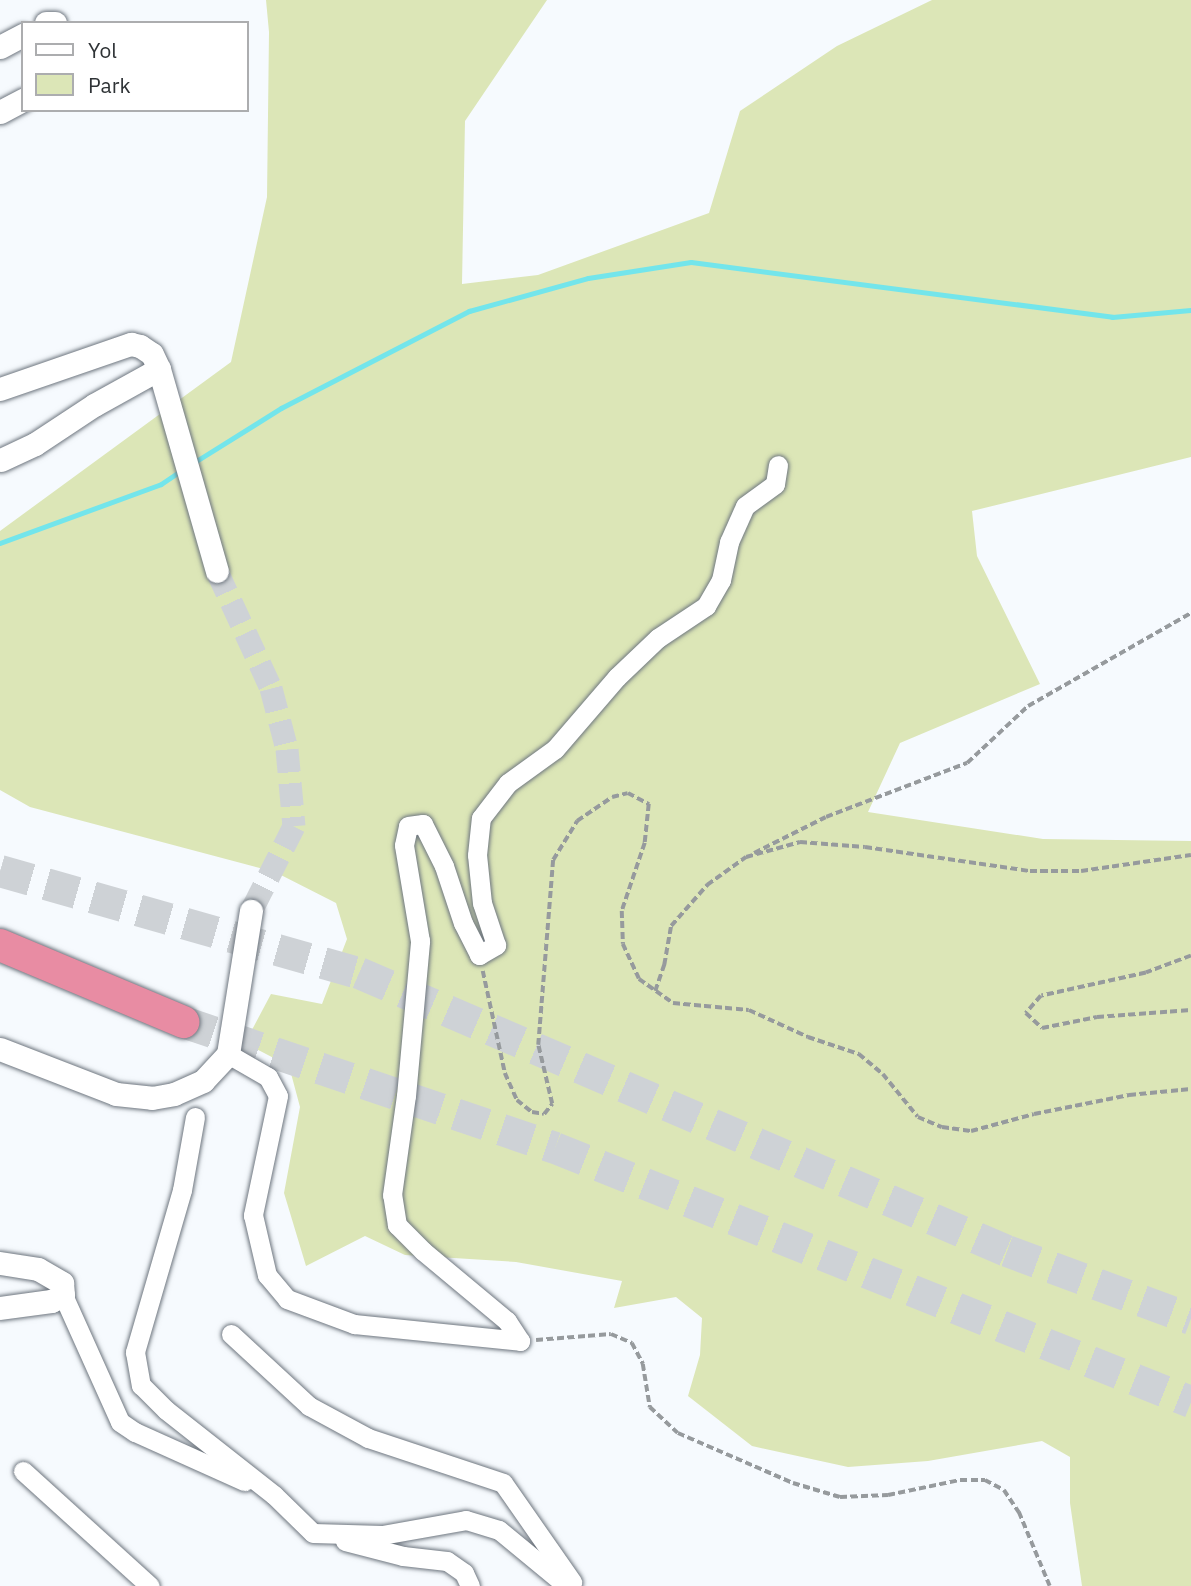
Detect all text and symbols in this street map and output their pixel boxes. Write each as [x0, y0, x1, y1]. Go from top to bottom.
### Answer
legend [21, 21, 248, 112]
text: Yol [88, 36, 117, 64]
text: Park [88, 71, 131, 99]

